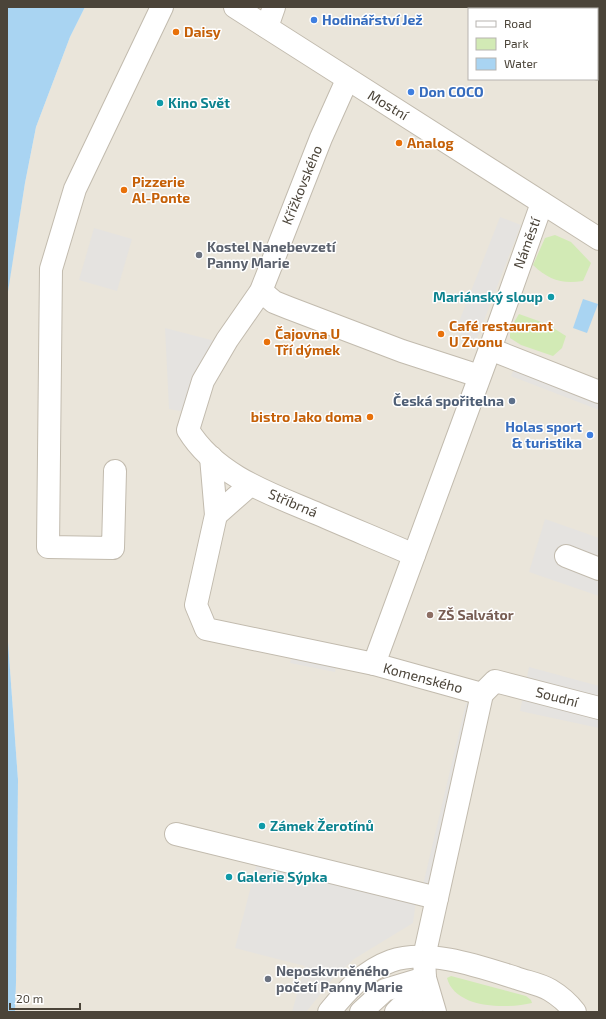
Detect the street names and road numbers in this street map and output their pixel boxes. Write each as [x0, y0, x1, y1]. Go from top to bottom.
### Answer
street label: Mostní [365, 86, 412, 124]
street label: Křížkovského [278, 142, 325, 227]
street label: Náměstí [509, 214, 544, 271]
street label: Stříbrná [266, 485, 320, 520]
street label: Komenského [382, 659, 465, 696]
street label: Soudní [534, 683, 581, 710]

